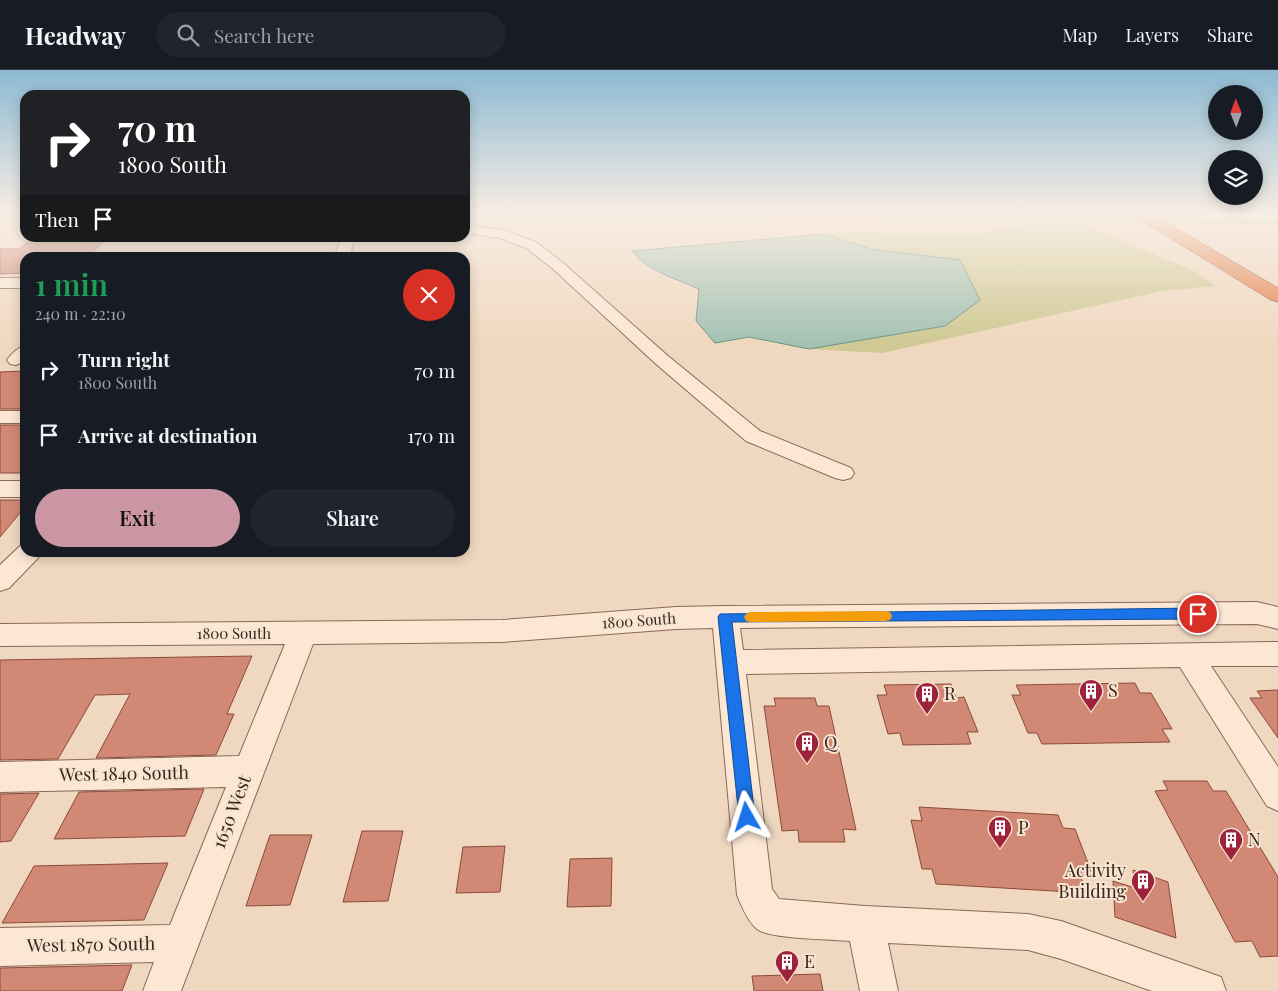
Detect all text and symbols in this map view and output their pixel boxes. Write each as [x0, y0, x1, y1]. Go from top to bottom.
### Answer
search box [156, 12, 506, 57]
text: Headway [25, 19, 126, 51]
icon: search [174, 21, 202, 49]
text: Search here [214, 22, 314, 48]
text: Map [1062, 23, 1097, 47]
text: Layers [1125, 23, 1179, 47]
text: Share [1207, 23, 1253, 47]
north arrow [1208, 85, 1262, 140]
map controls [1208, 85, 1263, 205]
text: 70 m [118, 104, 196, 151]
icon: right [35, 110, 100, 175]
text: 1800 South [118, 149, 227, 179]
button: layers [1208, 150, 1263, 205]
icon: arrive [89, 205, 117, 233]
text: Then [35, 206, 79, 232]
text: 1 min [35, 264, 108, 304]
button: close [403, 269, 455, 321]
text: 240 m · 22:10 [35, 303, 126, 324]
text: Turn right [78, 346, 170, 372]
icon: right [35, 356, 63, 384]
text: 70 m [414, 357, 455, 383]
text: 1800 South [78, 372, 157, 393]
icon: arrive [35, 421, 63, 449]
text: Arrive at destination [78, 422, 258, 448]
text: 170 m [407, 422, 455, 448]
button: Exit [35, 489, 240, 547]
button: Share [250, 489, 455, 547]
pin [1177, 593, 1219, 635]
icon: arrive [1184, 600, 1212, 628]
street label: 1800 South [601, 607, 677, 633]
street label: 1800 South [197, 623, 271, 643]
building icon: S [1078, 678, 1104, 712]
place label: S [1108, 678, 1118, 702]
building icon: R [914, 681, 940, 715]
place label: R [944, 681, 956, 705]
building icon: Q [794, 730, 820, 764]
place label: Q [824, 730, 838, 754]
street label: West 1840 South [58, 760, 190, 786]
street label: 1650 West [206, 771, 256, 852]
position arrow [720, 790, 772, 842]
building icon: P [987, 815, 1013, 849]
place label: P [1018, 815, 1029, 839]
building icon: N [1218, 827, 1244, 861]
place label: N [1248, 827, 1261, 851]
place label: Activity Building [1058, 858, 1126, 903]
building icon: Activity Building [1130, 868, 1156, 902]
street label: West 1870 South [26, 931, 156, 957]
building icon: E [774, 949, 800, 983]
place label: E [804, 949, 815, 973]

